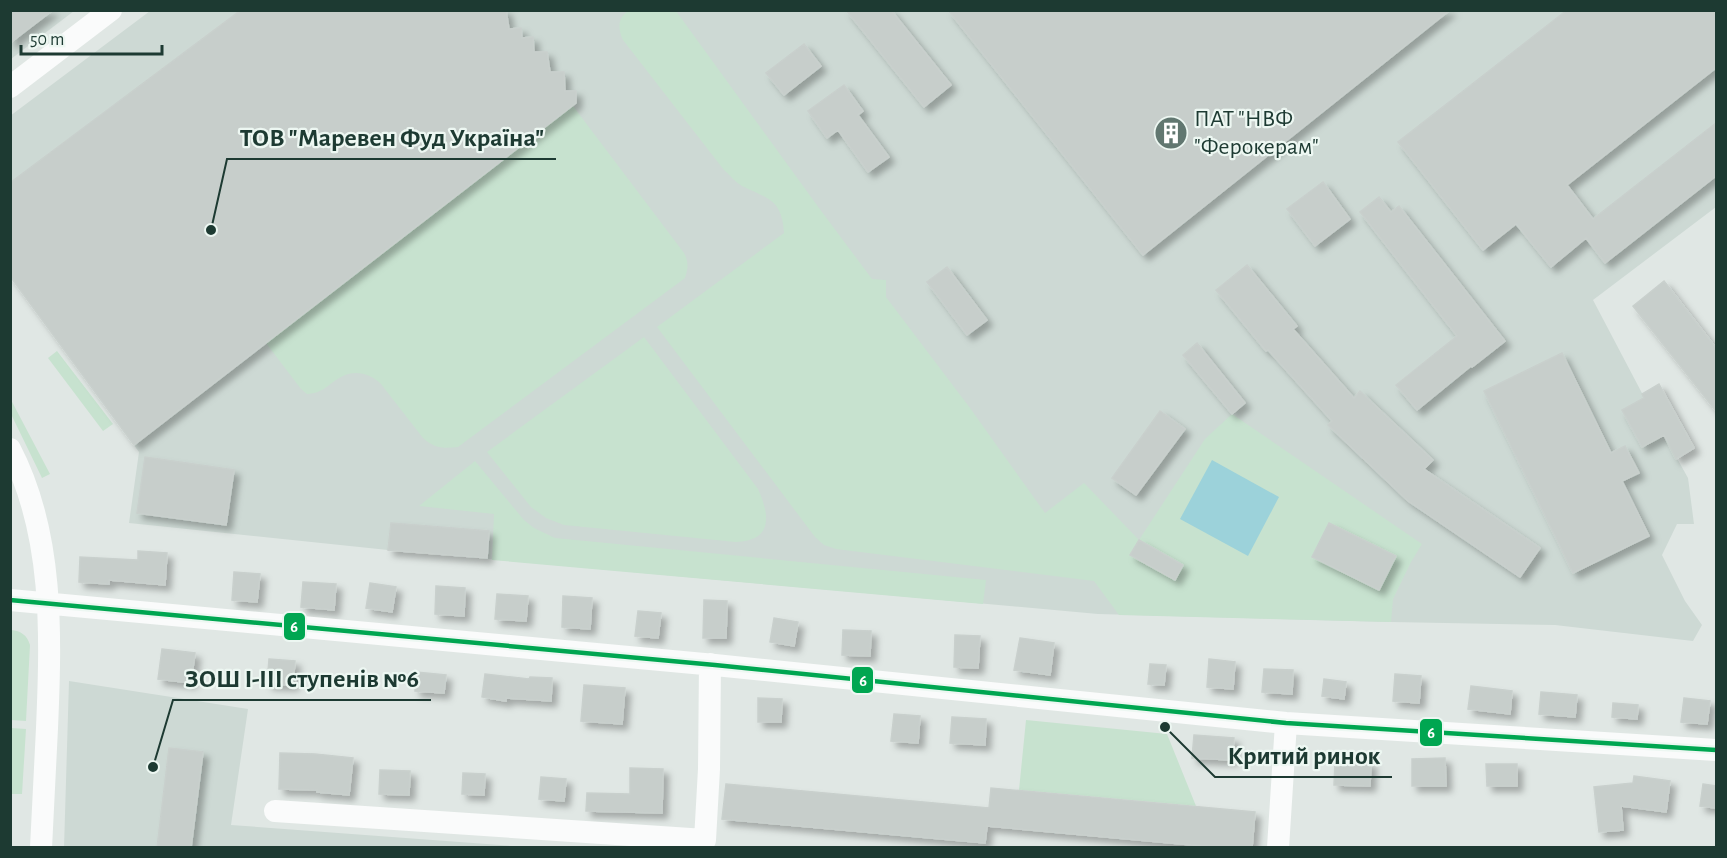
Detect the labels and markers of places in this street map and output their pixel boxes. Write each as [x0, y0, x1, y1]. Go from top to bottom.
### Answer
place label: ПАТ "НВФ "Ферокерам" [1194, 107, 1319, 159]
callout: ТОВ "Маревен Фуд Україна" [227, 115, 556, 159]
building icon: ПАТ "НВФ "Ферокерам" [1153, 115, 1189, 151]
callout: ЗОШ І-ІІІ ступенів №6 [173, 656, 431, 700]
callout: Критий ринок [1215, 733, 1392, 777]

